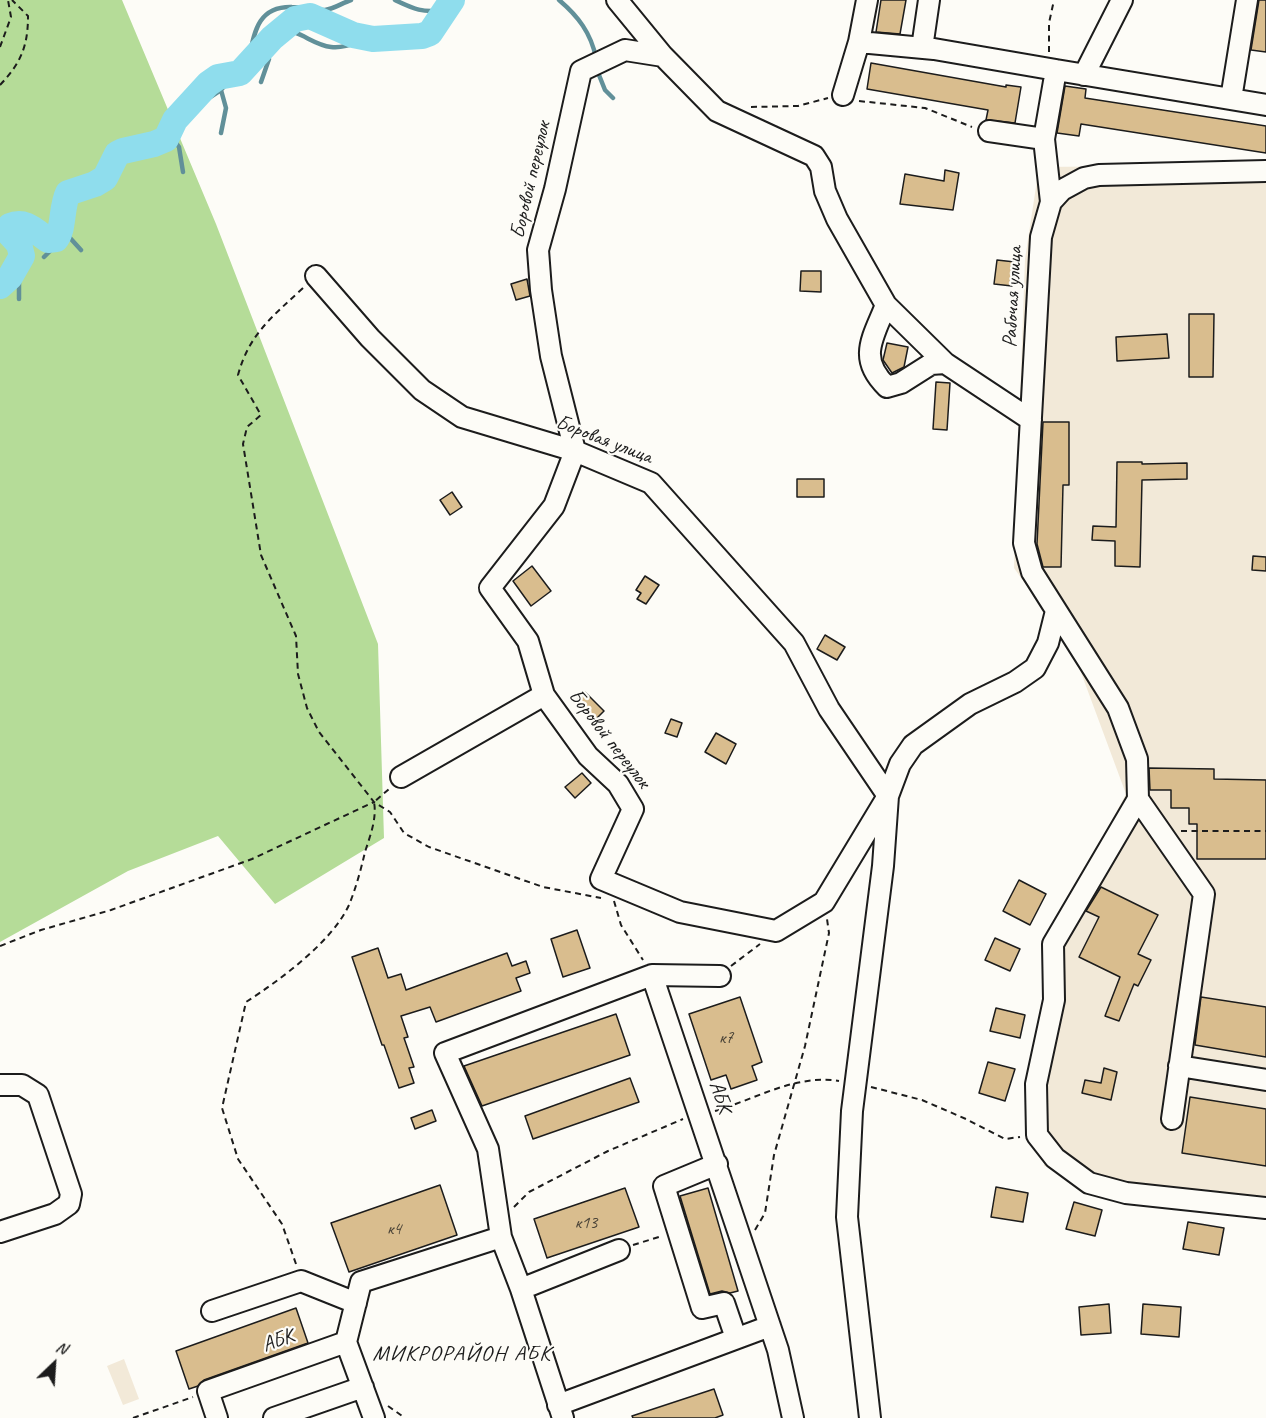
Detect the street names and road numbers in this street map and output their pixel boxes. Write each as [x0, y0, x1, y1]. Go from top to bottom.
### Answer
street label: Боровой переулок [505, 119, 557, 241]
street label: Рабочая улица [998, 246, 1028, 348]
street label: Боровая улица [552, 410, 656, 470]
street label: Боровой переулок [562, 684, 656, 794]
street label: АБК [703, 1078, 737, 1116]
street label: АБК [259, 1324, 297, 1358]

